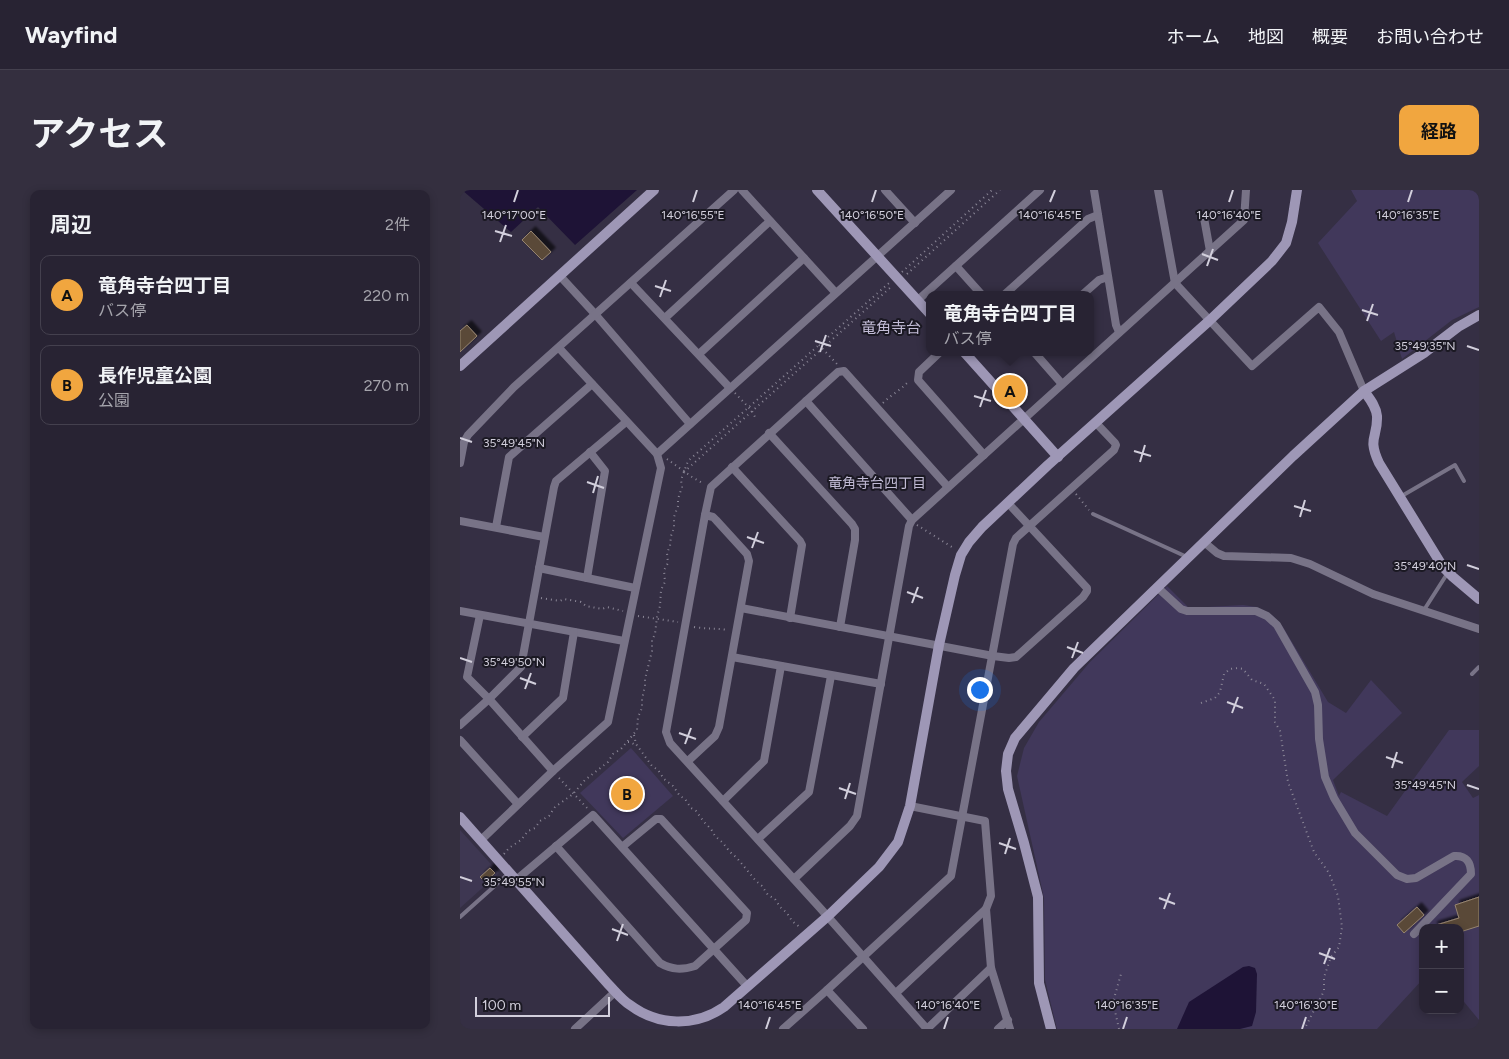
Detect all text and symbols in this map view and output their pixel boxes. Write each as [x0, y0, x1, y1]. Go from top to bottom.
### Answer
text: Wayfind [25, 20, 118, 49]
text: ホーム [1167, 26, 1220, 48]
text: 地図 [1248, 26, 1284, 48]
text: 概要 [1312, 26, 1348, 48]
text: お問い合わせ [1376, 26, 1484, 48]
button: 経路 [1399, 105, 1479, 155]
text: アクセス [30, 113, 168, 155]
text: 140°17'00"E [482, 208, 546, 222]
text: 140°16'55"E [661, 208, 725, 222]
text: 140°16'50"E [840, 208, 904, 222]
text: 140°16'45"E [1018, 208, 1082, 222]
text: 140°16'40"E [1197, 208, 1261, 222]
text: 140°16'35"E [1376, 208, 1440, 222]
text: 周辺 [50, 212, 92, 237]
text: 2件 [385, 215, 410, 234]
text: 竜角寺台四丁目 [98, 274, 231, 297]
text: A [61, 286, 73, 305]
text: 220 m [363, 286, 409, 305]
popup [926, 291, 1094, 356]
text: バス停 [98, 301, 146, 320]
text: 竜角寺台四丁目 [943, 302, 1077, 325]
district label: 竜角寺台 [861, 319, 921, 337]
text: バス停 [943, 329, 992, 348]
text: 35°49'35"N [1394, 339, 1456, 353]
text: 長作児童公園 [98, 364, 212, 387]
pin: A [994, 372, 1026, 410]
text: B [62, 376, 72, 395]
text: 270 m [364, 376, 409, 395]
text: 公園 [98, 391, 130, 410]
text: 35°49'45"N [483, 436, 545, 450]
district label: 竜角寺台四丁目 [828, 475, 926, 492]
text: 35°49'40"N [1394, 559, 1456, 573]
text: 35°49'50"N [483, 655, 545, 669]
your location [967, 677, 993, 703]
pin: B [611, 775, 643, 813]
text: 35°49'45"N [1394, 778, 1456, 792]
text: 35°49'55"N [483, 875, 545, 889]
map controls [1419, 924, 1464, 1014]
button: + [1419, 924, 1464, 969]
button: − [1419, 969, 1464, 1014]
scale bar [475, 994, 610, 1017]
text: 100 m [482, 997, 521, 1014]
text: 140°16'45"E [738, 998, 802, 1012]
text: 140°16'40"E [916, 998, 980, 1012]
text: 140°16'35"E [1095, 998, 1159, 1012]
text: 140°16'30"E [1274, 998, 1338, 1012]

